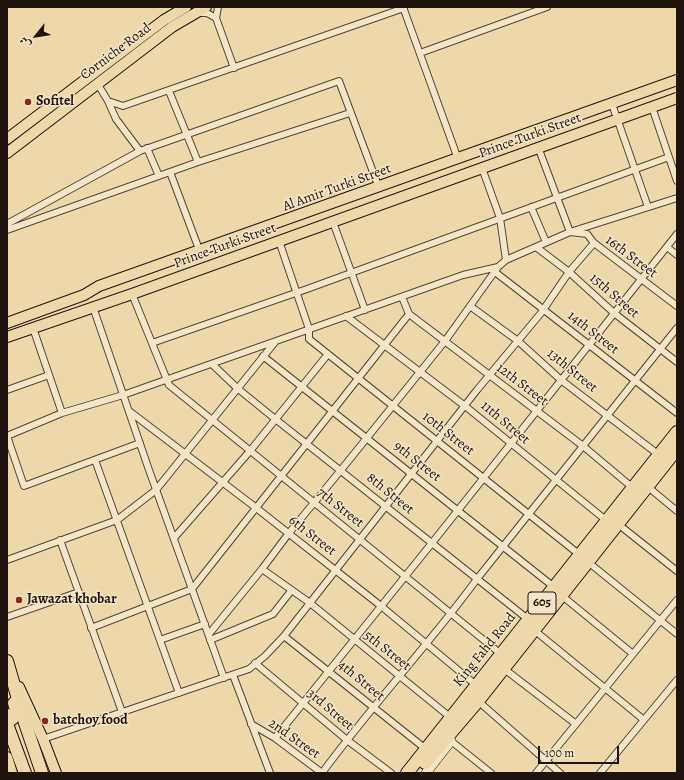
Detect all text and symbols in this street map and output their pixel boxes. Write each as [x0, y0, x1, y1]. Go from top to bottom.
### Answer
north arrow [16, 16, 56, 56]
street label: Corniche Road [77, 20, 155, 84]
text: ش [16, 34, 34, 51]
place label: Sofitel [36, 94, 74, 110]
marker: Sofitel [23, 97, 33, 107]
street label: Prince Turki Street [477, 110, 583, 162]
street label: Al Amir Turki Street [281, 161, 393, 215]
street label: Prince Turki Street [172, 220, 278, 272]
street label: 16th Street [602, 232, 660, 282]
street label: 15th Street [586, 270, 642, 322]
street label: 14th Street [564, 308, 622, 358]
street label: 13th Street [543, 346, 601, 396]
street label: 12th Street [493, 360, 551, 410]
street label: 11th Street [477, 398, 533, 448]
street label: 10th Street [419, 408, 477, 460]
street label: 9th Street [390, 438, 444, 486]
street label: 8th Street [363, 470, 417, 518]
street label: 7th Street [313, 484, 367, 532]
street label: 6th Street [285, 512, 339, 560]
place label: Jawazat khobar [27, 592, 117, 608]
road number: 605 [528, 592, 556, 614]
marker: Jawazat khobar [14, 595, 24, 605]
street label: King Fahd Road [450, 610, 520, 690]
street label: 5th Street [360, 627, 414, 675]
street label: 4th Street [334, 657, 388, 705]
street label: 3rd Street [303, 686, 357, 734]
place label: batchoy food [53, 713, 128, 729]
street label: 2nd Street [265, 715, 323, 763]
marker: batchoy food [40, 716, 50, 726]
scale bar [540, 738, 621, 764]
text: 100 m [545, 745, 574, 761]

